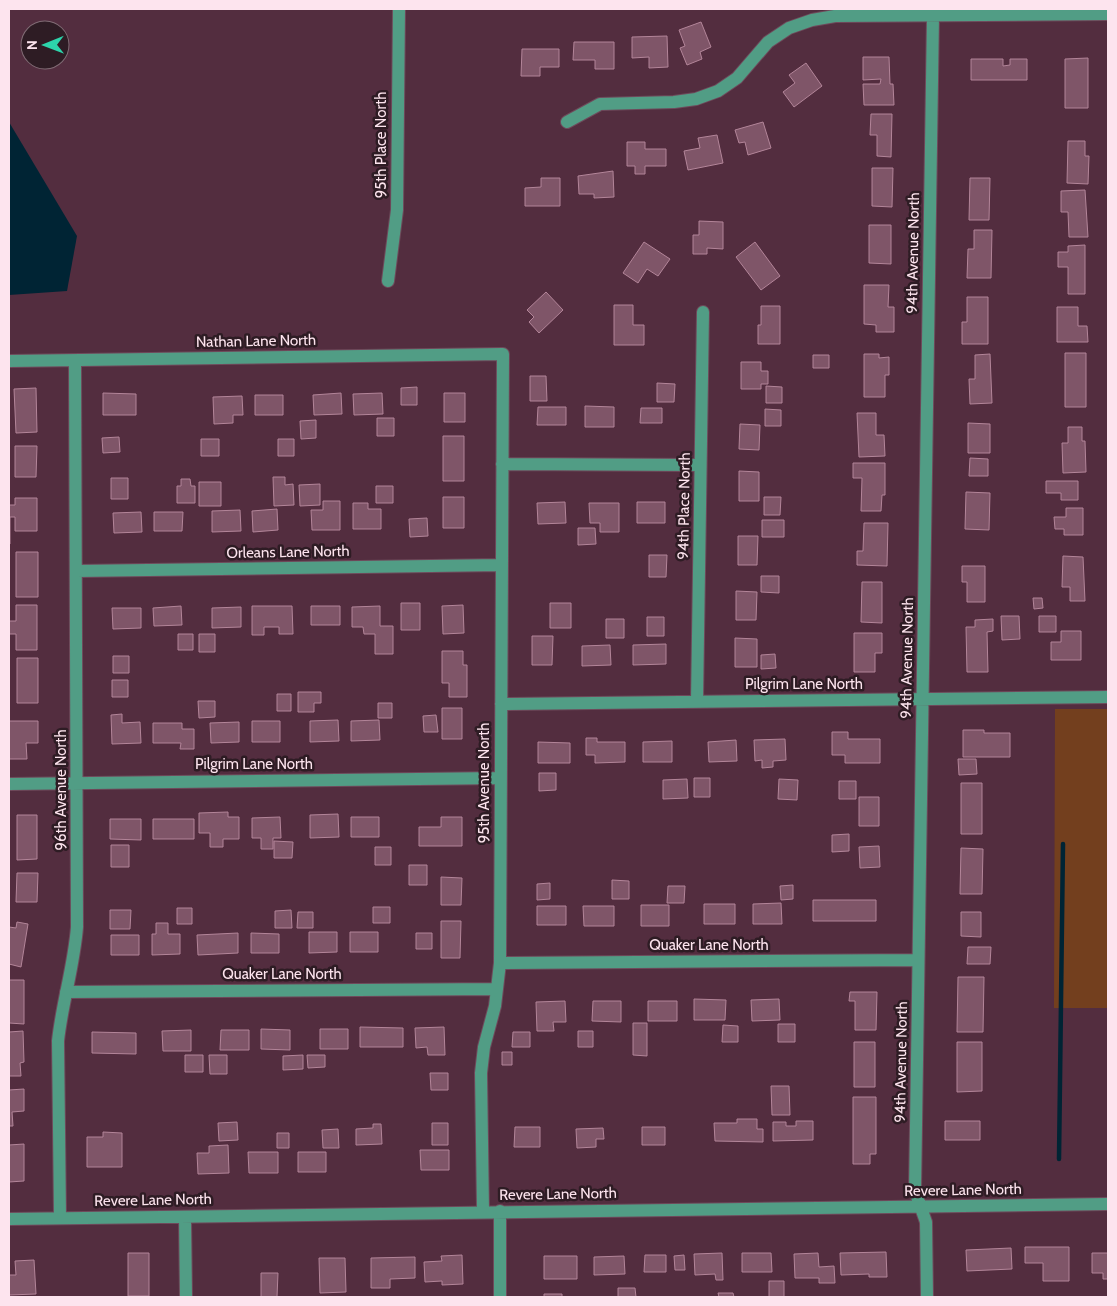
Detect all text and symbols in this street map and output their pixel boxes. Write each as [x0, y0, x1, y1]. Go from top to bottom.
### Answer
north arrow [20, 20, 70, 70]
text: N [23, 40, 41, 50]
street label: 95th Place North [372, 92, 390, 198]
street label: 94th Avenue North [903, 192, 923, 314]
street label: Nathan Lane North [196, 331, 316, 351]
street label: 94th Place North [674, 452, 694, 560]
street label: Orleans Lane North [226, 542, 350, 562]
street label: 94th Avenue North [897, 597, 917, 719]
street label: Pilgrim Lane North [745, 675, 863, 693]
street label: 95th Avenue North [475, 723, 493, 843]
street label: 96th Avenue North [52, 729, 70, 851]
street label: Pilgrim Lane North [195, 755, 313, 773]
street label: Quaker Lane North [649, 936, 769, 954]
street label: Quaker Lane North [222, 965, 342, 983]
street label: 94th Avenue North [891, 1001, 911, 1123]
street label: Revere Lane North [904, 1180, 1022, 1200]
street label: Revere Lane North [499, 1184, 617, 1204]
street label: Revere Lane North [94, 1190, 212, 1210]

